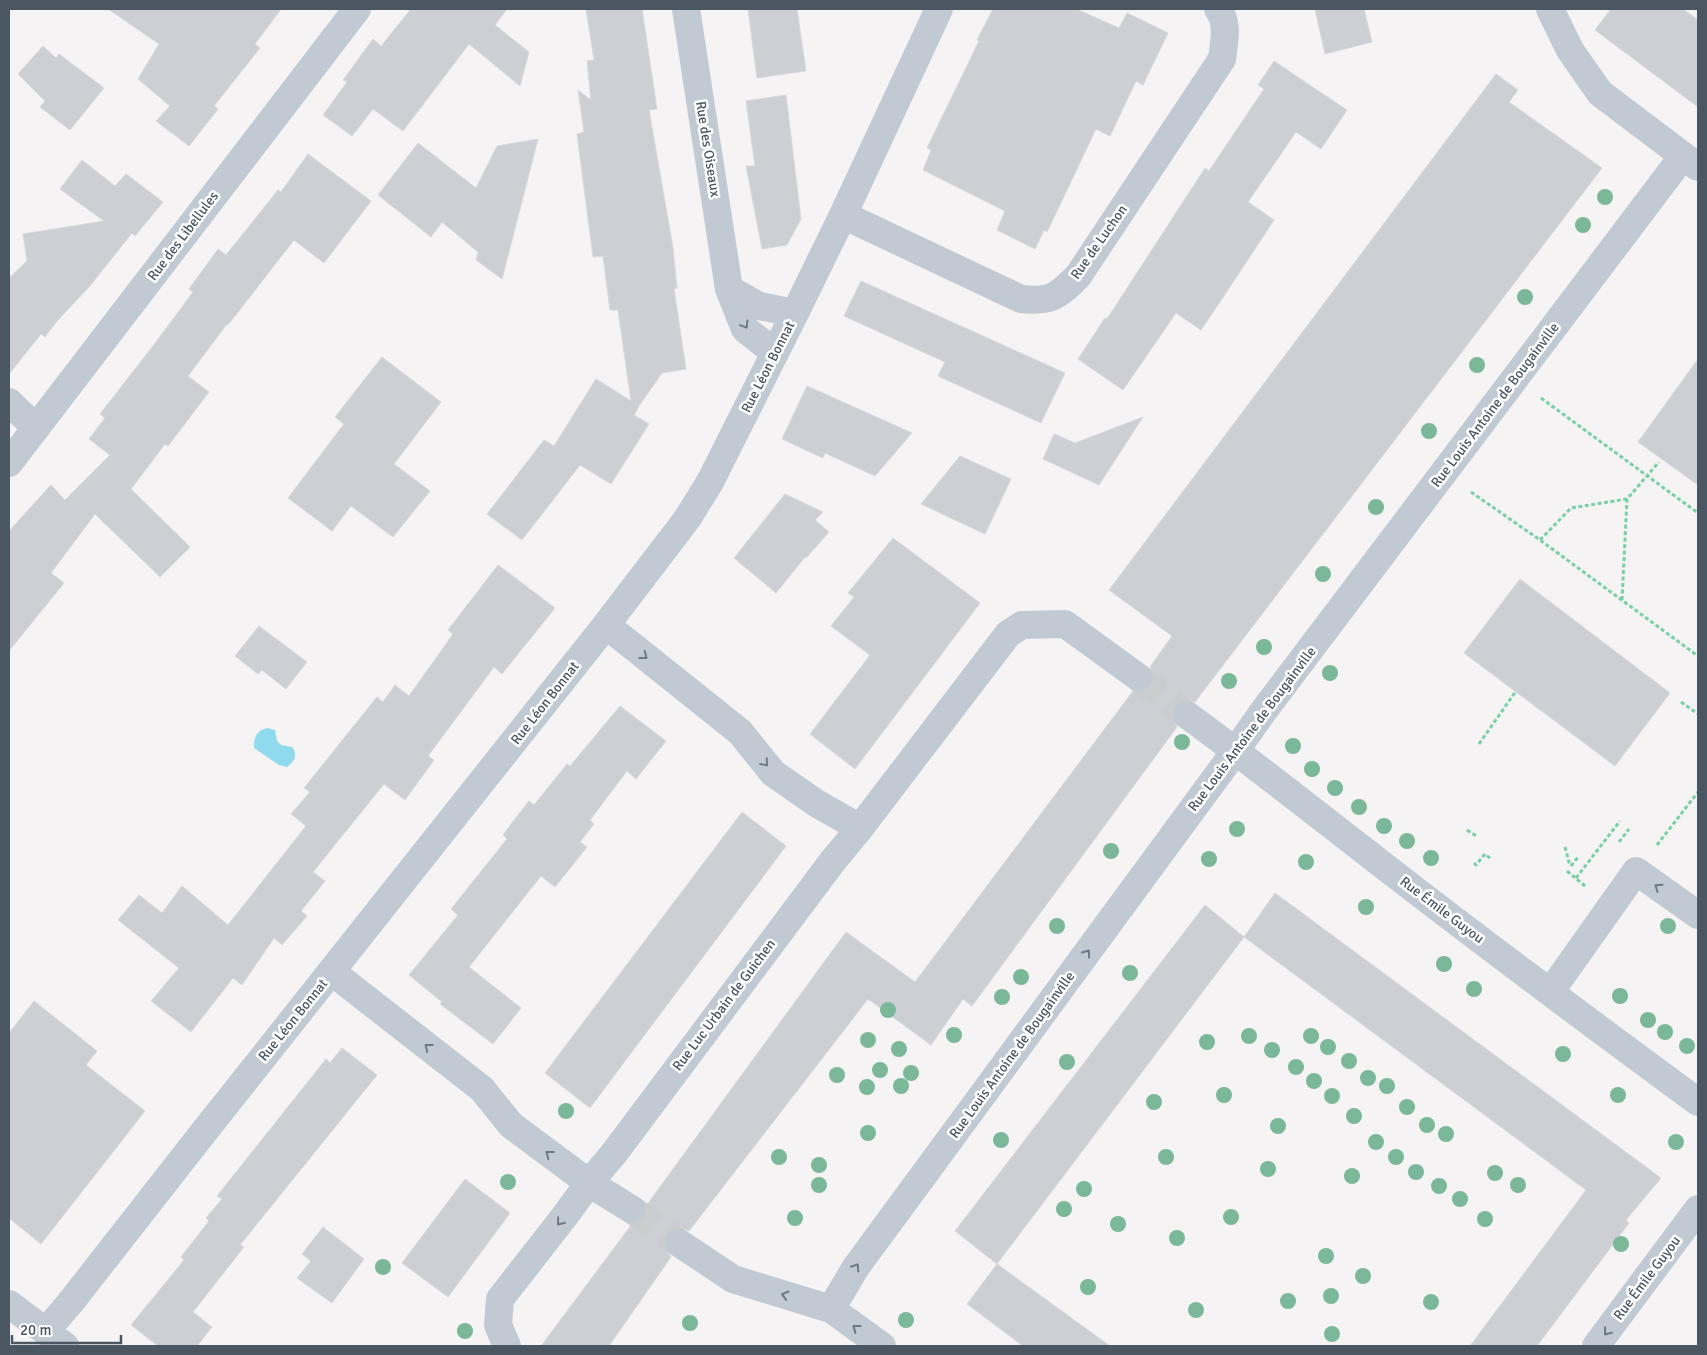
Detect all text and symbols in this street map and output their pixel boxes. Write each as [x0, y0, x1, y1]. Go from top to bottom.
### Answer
street label: Rue des Oiseaux [692, 100, 724, 199]
street label: Rue des Libellules [144, 188, 222, 284]
street label: Rue de Luchon [1067, 201, 1131, 283]
street label: Rue Léon Bonnat [738, 318, 798, 416]
street label: Rue Louis Antoine de Bougainville [1427, 319, 1563, 491]
one-way arrow [739, 320, 749, 329]
street label: Rue Louis Antoine de Bougainville [1184, 643, 1320, 815]
one-way arrow [638, 651, 647, 659]
street label: Rue Léon Bonnat [507, 658, 583, 748]
one-way arrow [759, 757, 768, 766]
street label: Rue Émile Guyou [1397, 873, 1487, 947]
one-way arrow [1655, 884, 1664, 893]
street label: Rue Luc Urbain de Guichen [669, 936, 779, 1074]
one-way arrow [1081, 949, 1090, 959]
street label: Rue Louis Antoine de Bougainville [946, 968, 1078, 1142]
street label: Rue Léon Bonnat [255, 975, 331, 1064]
one-way arrow [425, 1044, 434, 1053]
one-way arrow [546, 1151, 555, 1160]
one-way arrow [557, 1217, 566, 1226]
street label: Rue Émile Guyou [1610, 1233, 1684, 1323]
one-way arrow [850, 1263, 859, 1273]
one-way arrow [781, 1290, 789, 1300]
scale bar [12, 1312, 121, 1344]
text: 20 m [20, 1321, 51, 1339]
one-way arrow [853, 1325, 862, 1333]
one-way arrow [1604, 1326, 1612, 1335]

